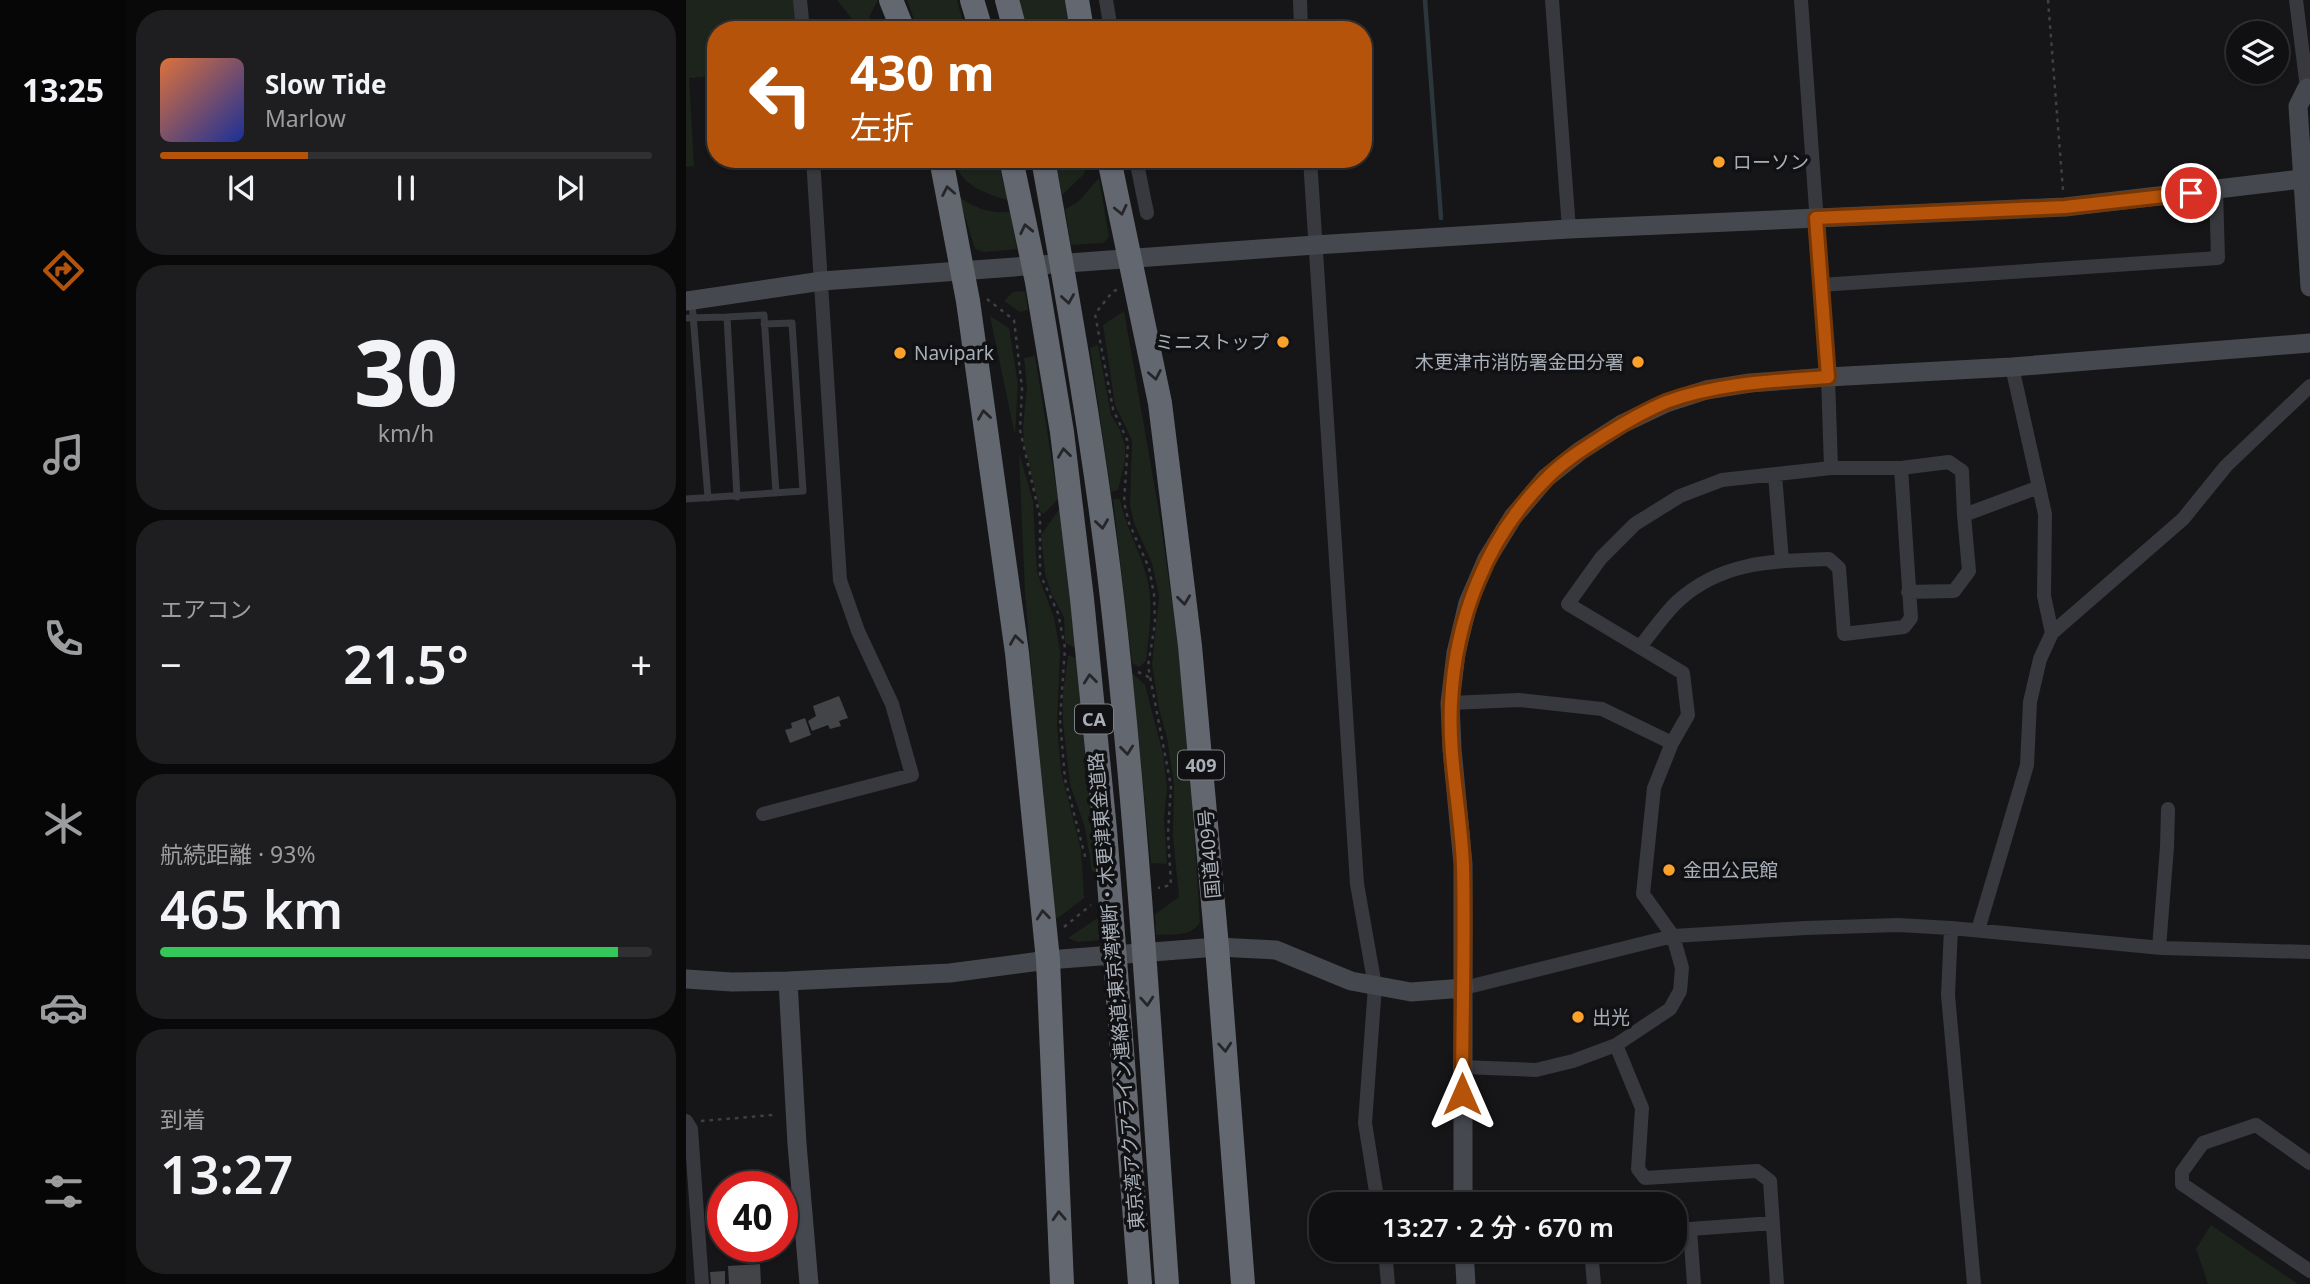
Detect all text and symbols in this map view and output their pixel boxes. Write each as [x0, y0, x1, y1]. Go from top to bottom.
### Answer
map controls [2226, 21, 2289, 84]
button: layers [2226, 21, 2289, 84]
text: 430 m [850, 39, 995, 105]
icon: left [735, 49, 826, 140]
text: Slow Tide [265, 66, 387, 102]
text: 13:25 [22, 68, 104, 111]
text: Marlow [265, 102, 346, 134]
text: 左折 [850, 105, 914, 148]
place label: ローソン [1733, 149, 1809, 175]
marker: ローソン [1711, 154, 1727, 170]
pin [2161, 163, 2221, 223]
icon: previous [223, 169, 261, 207]
icon: pause [387, 169, 425, 207]
icon: next [551, 169, 589, 207]
icon: arrive [2172, 174, 2210, 212]
one-way arrow [941, 185, 956, 197]
one-way arrow [1112, 204, 1127, 216]
one-way arrow [1019, 223, 1034, 235]
icon: directions [39, 246, 88, 295]
one-way arrow [1060, 293, 1075, 305]
text: 30 [354, 309, 458, 433]
place label: ミニストップ [1155, 329, 1269, 355]
marker: ミニストップ [1275, 334, 1291, 350]
place label: Navipark [914, 340, 994, 366]
marker: Navipark [892, 345, 908, 361]
place label: 木更津市消防署金田分署 [1415, 349, 1624, 375]
marker: 木更津市消防署金田分署 [1630, 354, 1646, 370]
one-way arrow [1146, 369, 1161, 381]
one-way arrow [977, 409, 992, 421]
text: km/h [378, 417, 434, 449]
icon: music [39, 430, 88, 479]
one-way arrow [1057, 447, 1072, 459]
one-way arrow [1094, 518, 1109, 530]
text: エアコン [160, 593, 252, 625]
one-way arrow [1177, 595, 1192, 606]
icon: phone [39, 614, 88, 663]
text: 21.5° [343, 628, 469, 699]
one-way arrow [1008, 634, 1023, 646]
text: − [160, 638, 182, 690]
text: + [630, 638, 652, 690]
one-way arrow [1083, 673, 1098, 684]
road number: CA [1075, 704, 1113, 734]
one-way arrow [1119, 745, 1134, 756]
road number: 409 [1178, 750, 1224, 780]
street label: 東京湾アクアライン連絡道;東京湾横断・木更津東金道路 [1082, 751, 1150, 1231]
icon: climate [39, 799, 88, 848]
street label: 国道409号 [1192, 808, 1226, 900]
text: 航続距離 · 93% [160, 838, 316, 870]
place label: 金田公民館 [1683, 857, 1778, 883]
marker: 金田公民館 [1661, 862, 1677, 878]
text: 465 km [160, 873, 343, 944]
one-way arrow [1036, 909, 1051, 920]
icon: car [39, 983, 88, 1032]
one-way arrow [1139, 996, 1154, 1007]
place label: 出光 [1592, 1004, 1630, 1030]
marker: 出光 [1570, 1009, 1586, 1025]
one-way arrow [1217, 1041, 1232, 1052]
position arrow [1425, 1057, 1499, 1131]
text: 到着 [160, 1103, 206, 1135]
text: 13:27 [160, 1138, 293, 1209]
icon: filters [39, 1167, 88, 1216]
speed limit sign: 40 [707, 1171, 798, 1262]
text: 13:27 · 2 分 · 670 m [1382, 1209, 1614, 1245]
one-way arrow [1052, 1210, 1067, 1221]

